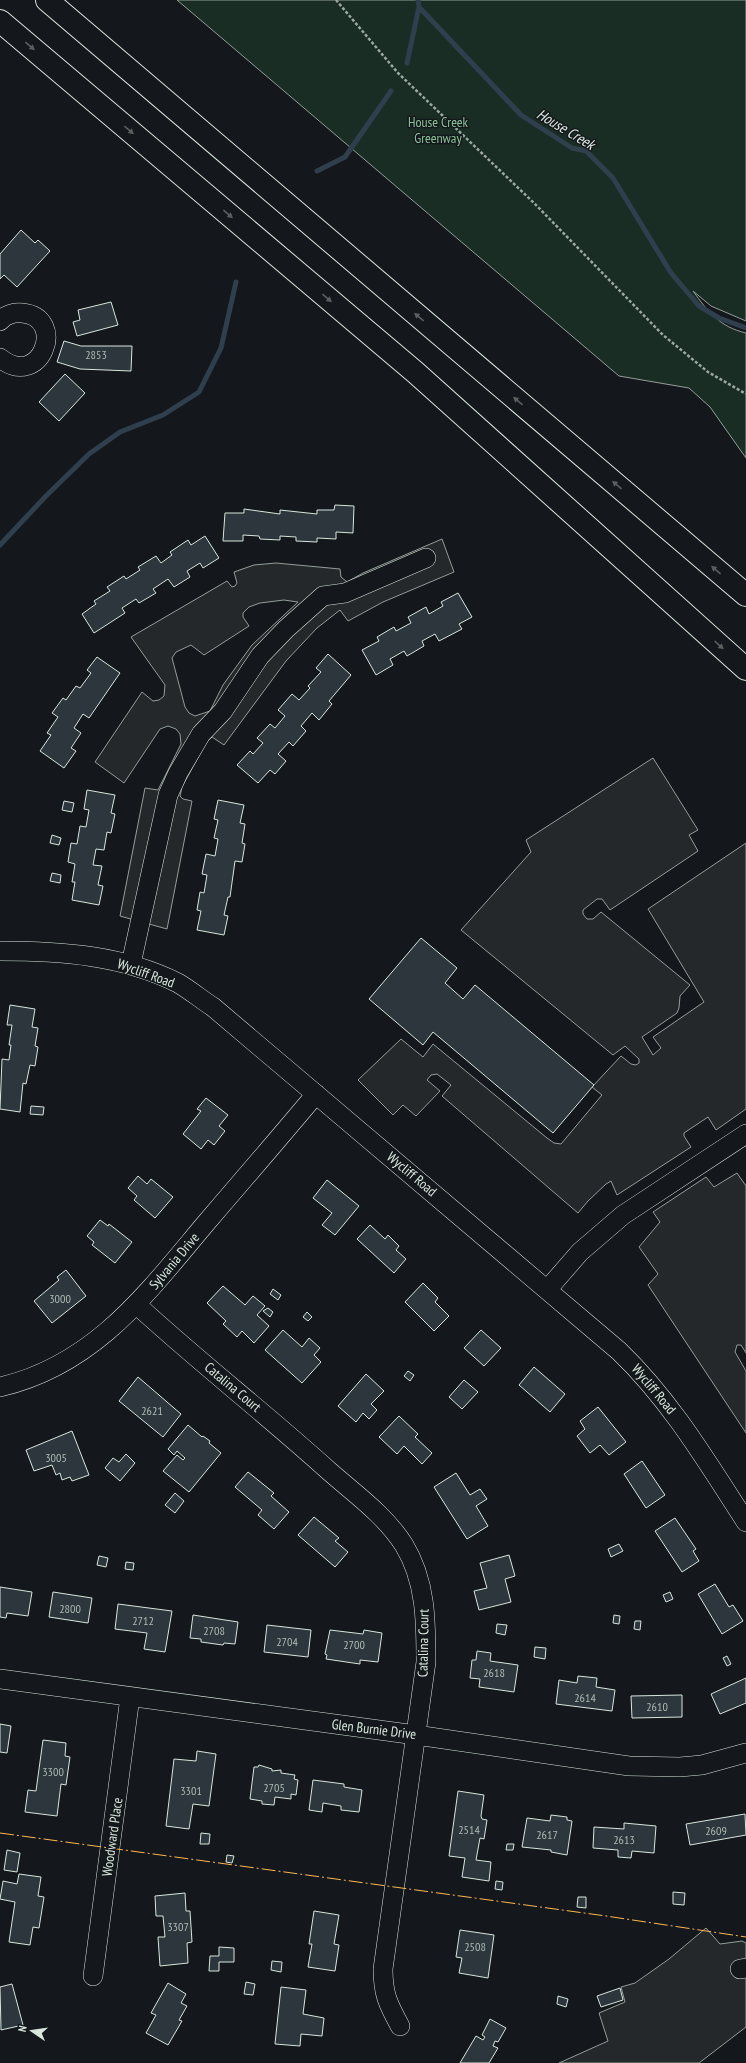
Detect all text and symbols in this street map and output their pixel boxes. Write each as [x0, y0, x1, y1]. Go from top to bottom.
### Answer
one-way arrow [24, 41, 35, 50]
water label: House Creek [534, 104, 600, 155]
park label: House Creek Greenway [408, 113, 469, 147]
one-way arrow [124, 125, 134, 134]
one-way arrow [223, 209, 234, 218]
one-way arrow [322, 293, 333, 302]
one-way arrow [414, 312, 425, 321]
house number: 2853 [85, 347, 107, 362]
one-way arrow [514, 397, 523, 406]
one-way arrow [612, 481, 623, 490]
one-way arrow [711, 565, 722, 574]
one-way arrow [714, 641, 725, 650]
street label: Wycliff Road [115, 954, 177, 992]
street label: Wycliff Road [383, 1148, 441, 1200]
street label: Sylvania Drive [145, 1229, 203, 1293]
house number: 3000 [49, 1291, 71, 1306]
street label: Catalina Court [201, 1358, 265, 1416]
street label: Wycliff Road [628, 1360, 680, 1418]
house number: 2621 [141, 1403, 163, 1418]
house number: 3005 [45, 1450, 67, 1465]
house number: 2800 [59, 1601, 81, 1616]
street label: Catalina Court [413, 1608, 433, 1677]
house number: 2712 [132, 1613, 154, 1628]
house number: 2708 [203, 1623, 225, 1638]
house number: 2704 [276, 1634, 298, 1649]
house number: 2700 [343, 1637, 365, 1652]
house number: 2618 [483, 1665, 505, 1680]
house number: 2614 [574, 1690, 596, 1705]
house number: 2610 [646, 1699, 668, 1714]
street label: Glen Burnie Drive [331, 1715, 417, 1743]
house number: 3300 [42, 1764, 64, 1779]
house number: 2705 [263, 1780, 285, 1795]
house number: 3301 [180, 1783, 202, 1798]
street label: Woodward Place [98, 1796, 126, 1878]
house number: 2514 [458, 1822, 480, 1837]
house number: 2609 [705, 1823, 727, 1838]
house number: 2617 [536, 1827, 558, 1842]
house number: 2613 [613, 1832, 635, 1847]
house number: 3307 [167, 1919, 189, 1934]
house number: 2508 [464, 1939, 486, 1954]
north arrow [12, 2011, 52, 2051]
text: N [15, 2024, 30, 2033]

